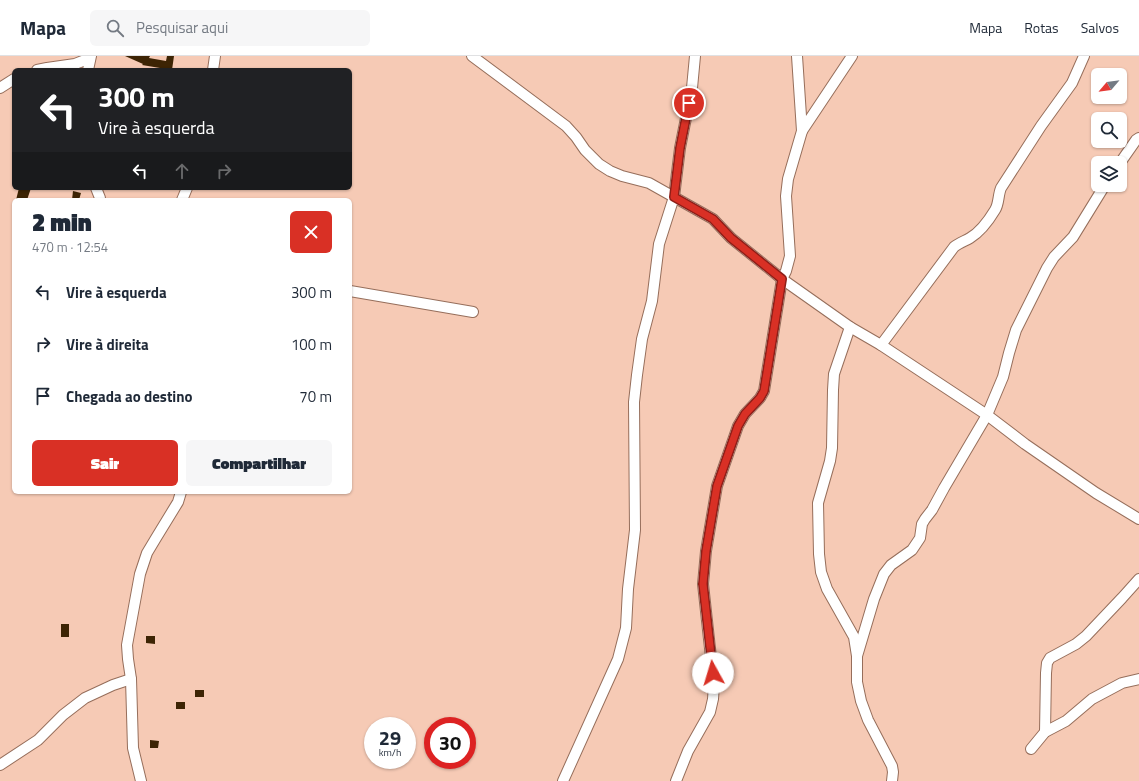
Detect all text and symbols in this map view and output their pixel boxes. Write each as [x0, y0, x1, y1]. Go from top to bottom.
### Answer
search box [90, 10, 370, 46]
text: Mapa [20, 13, 66, 42]
text: Pesquisar aqui [136, 16, 228, 39]
icon: search [104, 17, 126, 39]
text: Mapa [969, 17, 1002, 38]
text: Rotas [1024, 17, 1059, 38]
text: Salvos [1081, 17, 1119, 38]
north arrow [1091, 68, 1127, 104]
map controls [1091, 68, 1127, 192]
text: 300 m [98, 75, 175, 118]
icon: left [32, 84, 84, 136]
pin [672, 86, 706, 120]
icon: arrive [678, 92, 700, 114]
button: search [1091, 112, 1127, 148]
text: Vire à esquerda [98, 114, 215, 141]
button: layers [1091, 156, 1127, 192]
icon: left [129, 160, 151, 182]
icon: ahead [171, 160, 193, 182]
icon: right [213, 160, 235, 182]
text: 2 min [32, 204, 92, 240]
button: close [290, 211, 332, 253]
text: 470 m · 12:54 [32, 237, 108, 257]
icon: left [32, 281, 54, 303]
text: Vire à esquerda [66, 281, 167, 304]
text: 300 m [291, 281, 332, 304]
icon: right [32, 333, 54, 355]
text: Vire à direita [66, 333, 149, 356]
text: 100 m [291, 333, 332, 356]
icon: arrive [32, 385, 54, 407]
text: Chegada ao destino [66, 385, 192, 408]
text: 70 m [299, 385, 332, 408]
button: Sair [32, 440, 178, 486]
button: Compartilhar [186, 440, 332, 486]
position arrow [692, 652, 734, 694]
speed limit sign: 30 [424, 717, 476, 769]
text: 29 [379, 722, 401, 753]
text: km/h [379, 745, 401, 760]

